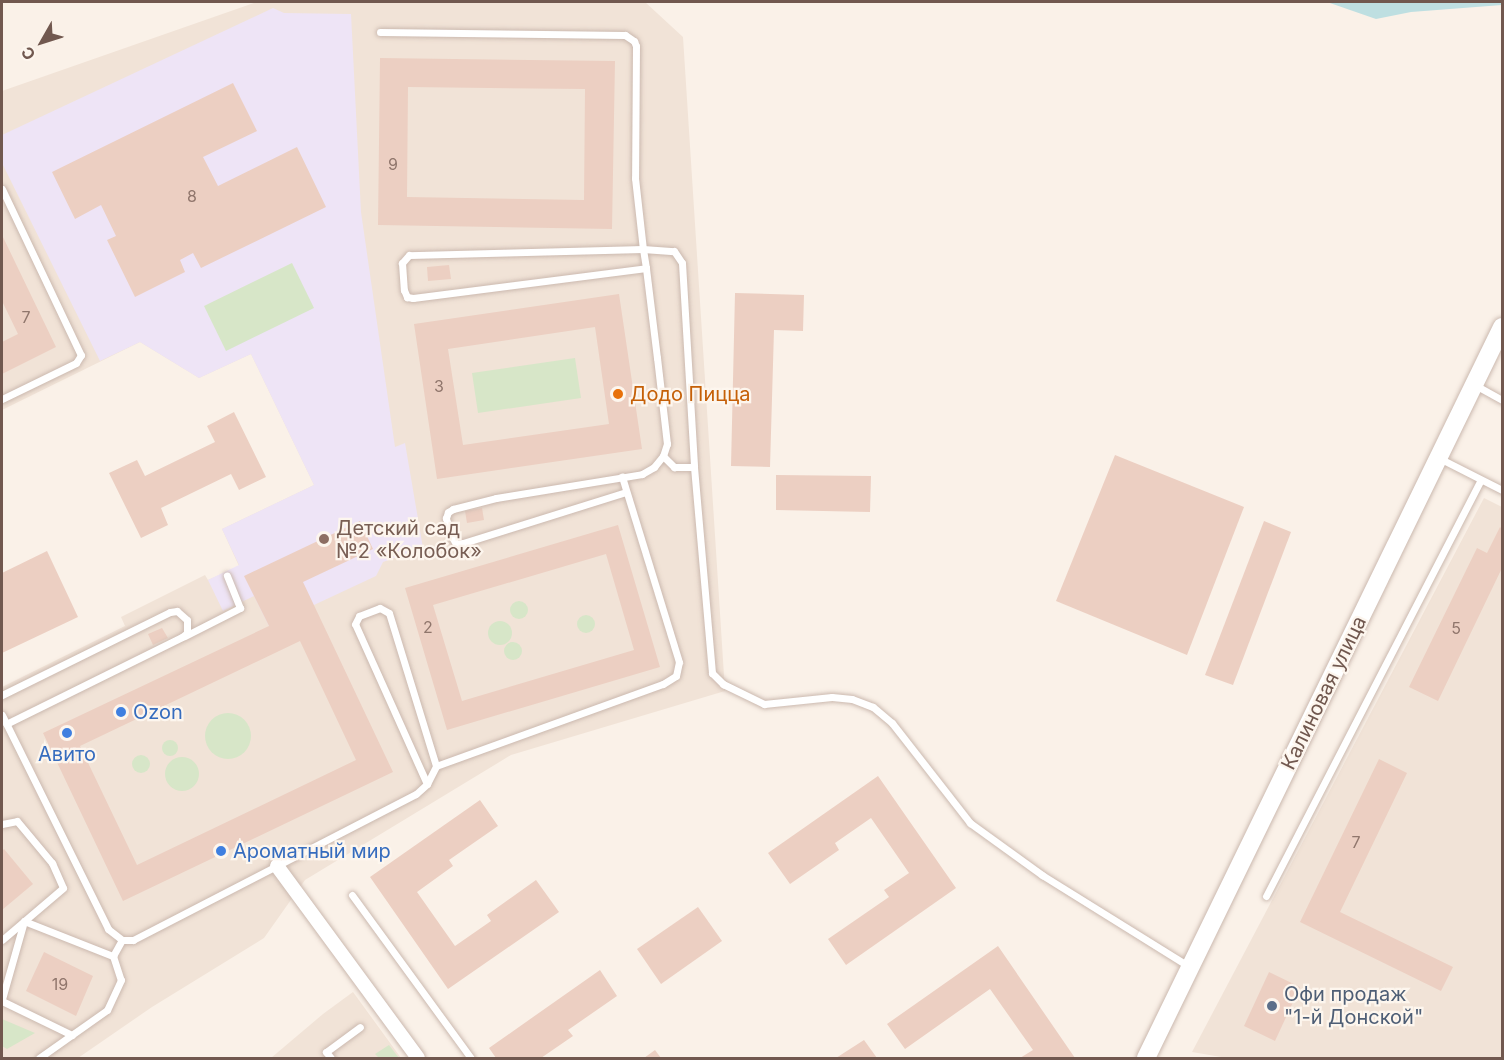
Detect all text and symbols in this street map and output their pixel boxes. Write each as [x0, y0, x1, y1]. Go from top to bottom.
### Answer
north arrow [12, 12, 72, 72]
text: С [17, 42, 40, 64]
house number: 9 [388, 154, 398, 174]
house number: 8 [187, 186, 197, 206]
house number: 7 [21, 307, 31, 327]
house number: 3 [434, 376, 444, 396]
place label: Додо Пицца [630, 382, 750, 406]
marker: Додо Пицца [611, 387, 625, 401]
place label: Детский сад №2 «Колобок» [336, 516, 482, 563]
marker: Детский сад №2 «Колобок» [317, 532, 331, 546]
street label: Калиновая улица [1276, 612, 1372, 774]
house number: 2 [423, 617, 433, 637]
house number: 5 [1451, 618, 1461, 638]
place label: Ozon [133, 700, 183, 724]
marker: Ozon [114, 705, 128, 719]
marker: Авито [60, 726, 74, 740]
place label: Авито [38, 742, 96, 766]
house number: 7 [1351, 832, 1361, 852]
place label: Ароматный мир [233, 839, 391, 863]
marker: Ароматный мир [214, 844, 228, 858]
house number: 19 [52, 974, 68, 994]
place label: Офи продаж "1-й Донской" [1284, 982, 1423, 1029]
marker: Офи продаж "1-й Донской" [1265, 999, 1279, 1013]

